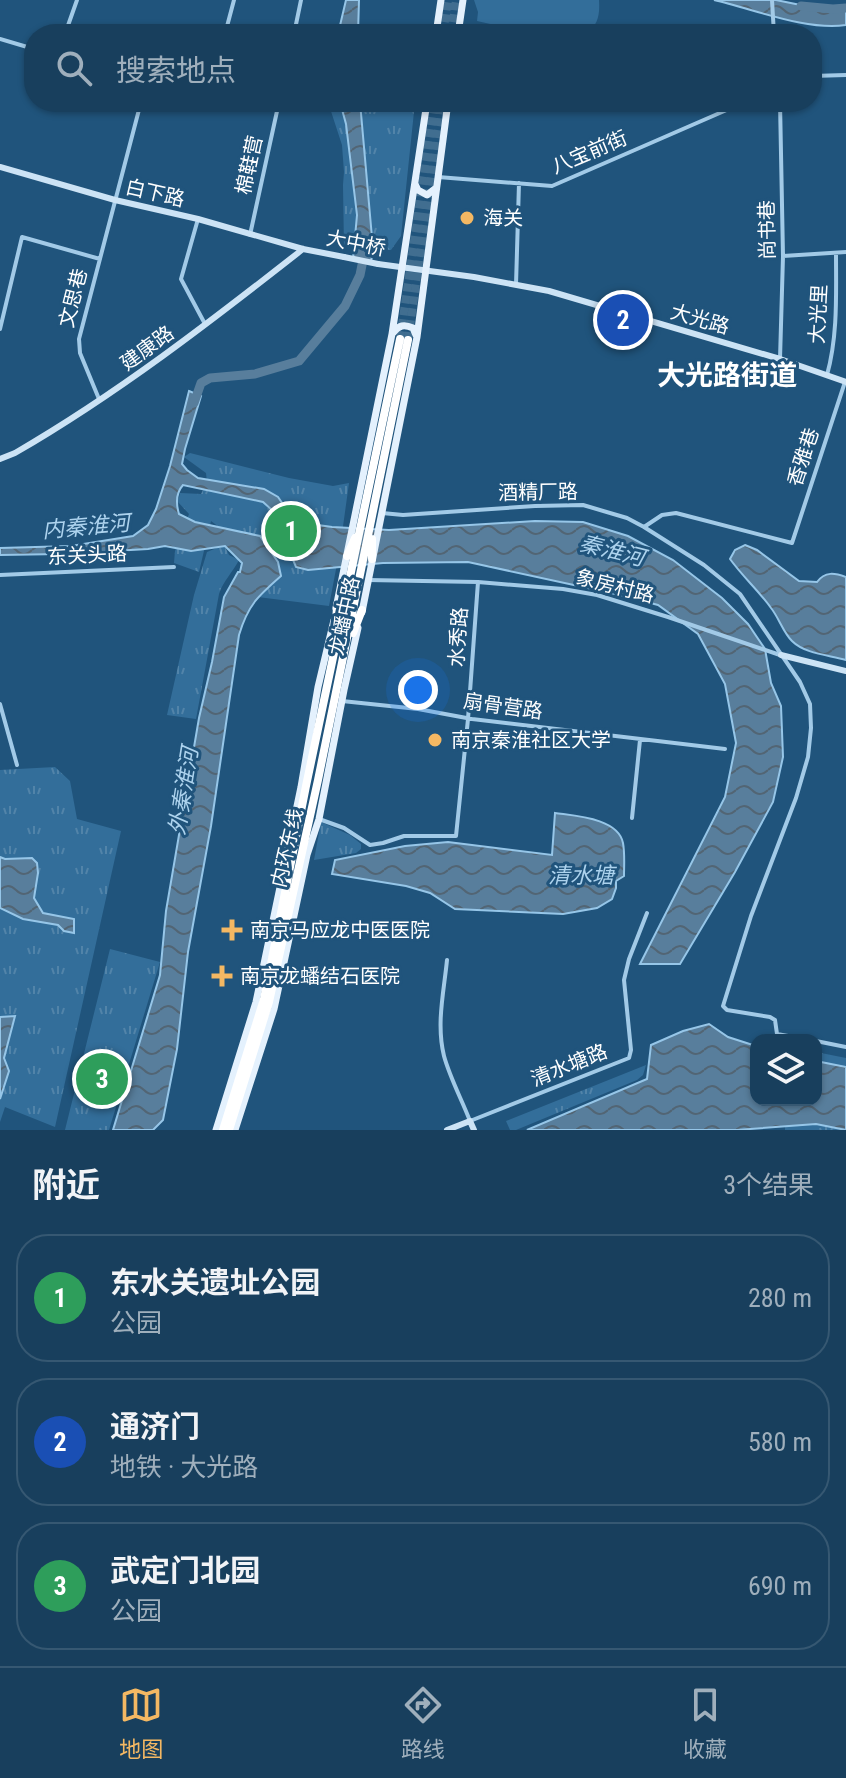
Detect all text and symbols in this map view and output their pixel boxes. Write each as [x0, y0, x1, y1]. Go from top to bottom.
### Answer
search box [24, 24, 822, 112]
icon: search [52, 46, 96, 90]
text: 搜索地点 [116, 53, 236, 88]
street label: 八宝前街 [547, 125, 631, 179]
street label: 棉鞋营 [231, 133, 267, 197]
street label: 白下路 [123, 175, 187, 211]
street label: 尚书巷 [754, 200, 780, 260]
place label: 海关 [483, 206, 523, 230]
marker: 海关 [458, 209, 476, 227]
street label: 大中桥 [324, 225, 388, 261]
street label: 文思巷 [54, 266, 92, 330]
street label: 大光里 [804, 283, 832, 345]
pin: 2 [597, 290, 649, 350]
street label: 大光路 [668, 299, 732, 339]
street label: 建康路 [116, 321, 178, 375]
district label: 大光路街道 [657, 359, 797, 392]
street label: 香雅巷 [782, 425, 824, 489]
street label: 酒精厂路 [498, 479, 578, 505]
pin: 1 [265, 501, 317, 561]
water label: 内秦淮河 [41, 510, 135, 543]
water label: 秦淮河 [577, 530, 651, 572]
street label: 东关头路 [46, 541, 128, 569]
street label: 象房村路 [573, 565, 657, 607]
street label: 龙蟠中路 [324, 574, 364, 658]
street label: 水秀路 [444, 606, 472, 668]
your location [398, 670, 438, 710]
street label: 扇骨营路 [462, 689, 544, 723]
place label: 南京秦淮社区大学 [451, 728, 611, 752]
marker: 南京秦淮社区大学 [426, 731, 444, 749]
water label: 外秦淮河 [164, 742, 203, 836]
street label: 内环东线 [266, 806, 308, 890]
water label: 清水塘 [548, 863, 618, 888]
place label: 南京马应龙中医医院 [250, 918, 430, 942]
marker: 南京马应龙中医医院 [221, 919, 243, 941]
place label: 南京龙蟠结石医院 [240, 964, 400, 988]
marker: 南京龙蟠结石医院 [211, 965, 233, 987]
map controls [750, 1034, 822, 1106]
button: layers [750, 1034, 822, 1106]
street label: 清水塘路 [527, 1039, 611, 1091]
pin: 3 [76, 1049, 128, 1109]
text: 附近 [32, 1165, 100, 1205]
text: 3个结果 [723, 1170, 814, 1200]
text: 东水关遗址公园 [110, 1265, 320, 1300]
text: 1 [53, 1283, 67, 1313]
text: 280 m [748, 1283, 812, 1313]
text: 公园 [110, 1308, 162, 1338]
text: 通济门 [110, 1409, 200, 1444]
text: 2 [53, 1427, 67, 1457]
text: 580 m [748, 1427, 812, 1457]
text: 地铁 · 大光路 [110, 1452, 258, 1482]
text: 武定门北园 [110, 1553, 260, 1588]
text: 3 [53, 1571, 67, 1601]
text: 690 m [748, 1571, 812, 1601]
text: 公园 [110, 1596, 162, 1626]
tab: 地图 [119, 1683, 163, 1763]
tab: 路线 [401, 1683, 445, 1763]
tab: 收藏 [683, 1683, 727, 1763]

